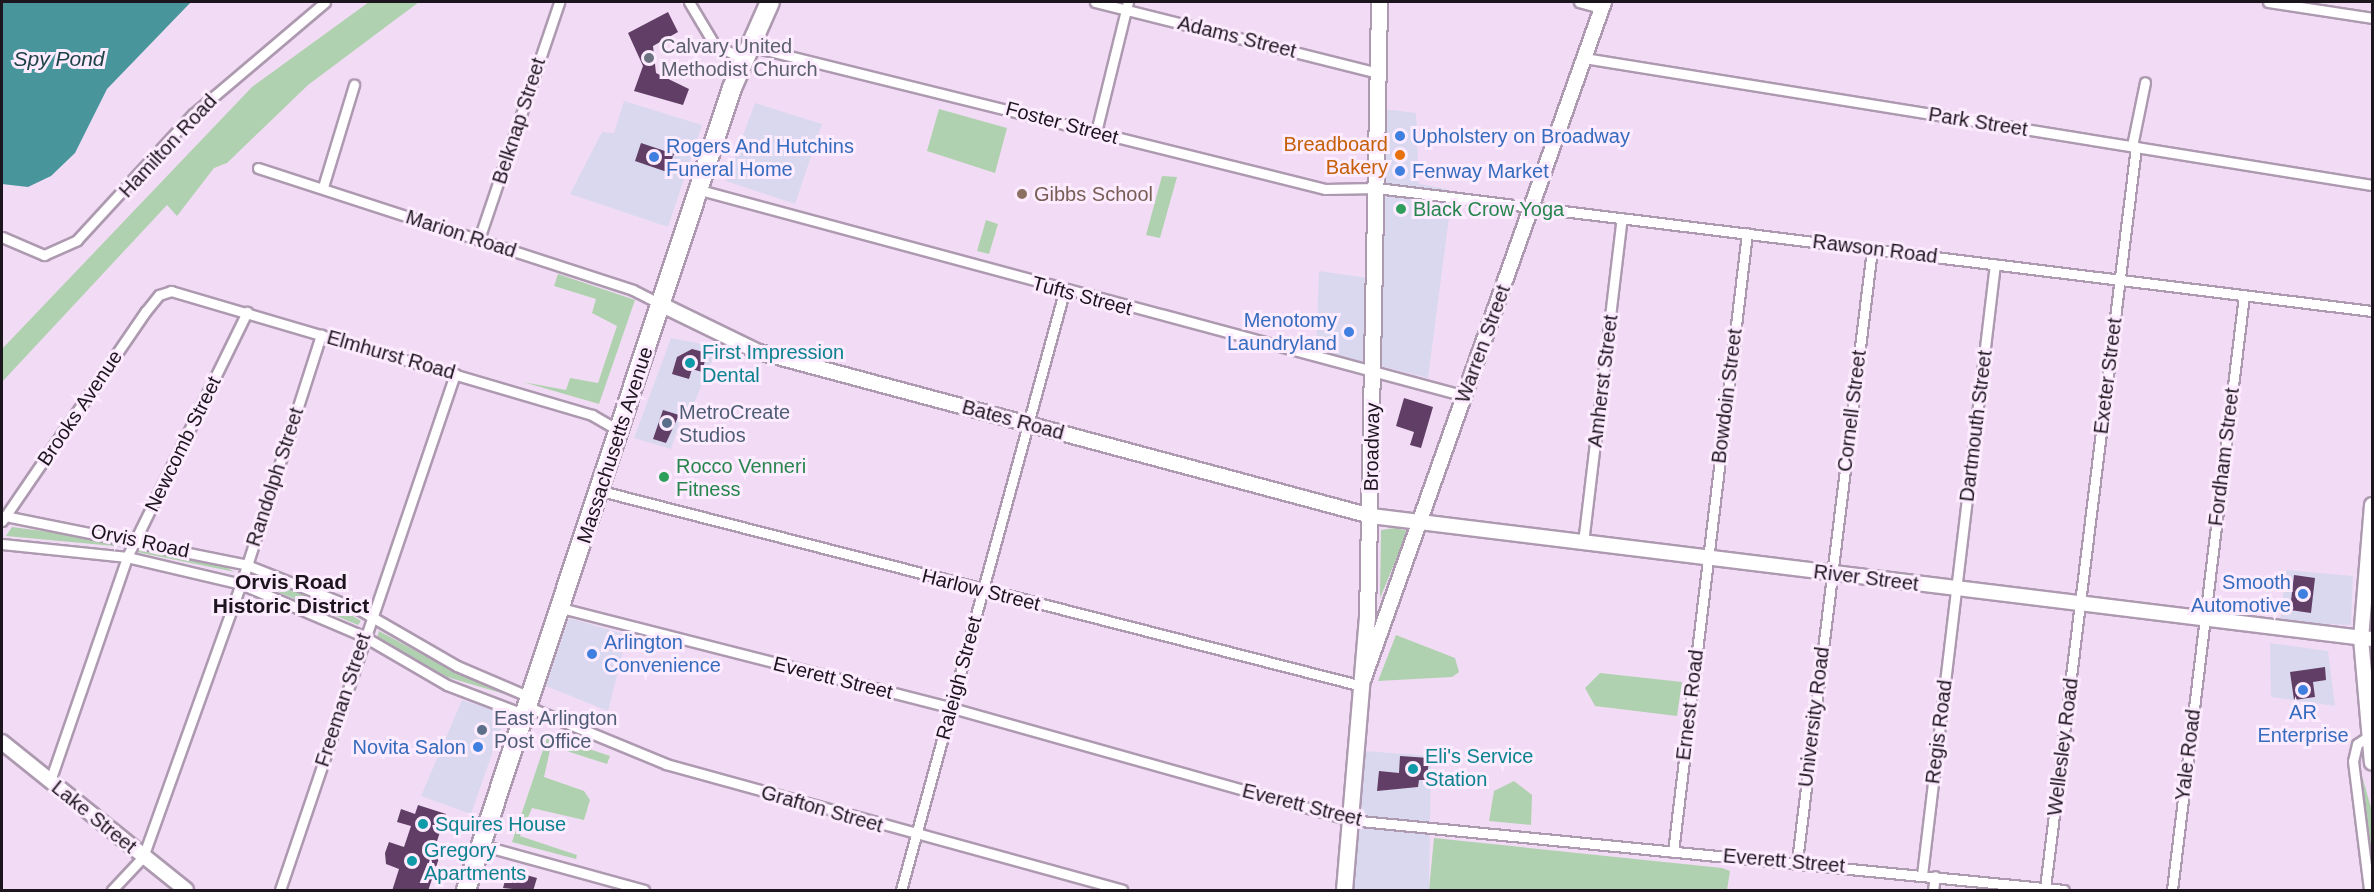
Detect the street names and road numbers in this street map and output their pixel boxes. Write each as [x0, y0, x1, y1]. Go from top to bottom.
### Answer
street label: Adams Street [1175, 11, 1299, 63]
street label: Belknap Street [487, 55, 551, 187]
street label: Hamilton Road [114, 89, 222, 203]
street label: Foster Street [1003, 96, 1121, 150]
street label: Park Street [1927, 102, 2029, 142]
street label: Marion Road [403, 205, 519, 263]
street label: Rawson Road [1811, 229, 1939, 269]
street label: Tufts Street [1029, 271, 1135, 321]
street label: Warren Street [1451, 282, 1515, 406]
street label: Amherst Street [1583, 313, 1623, 449]
street label: Exeter Street [2089, 317, 2127, 435]
street label: Elmhurst Road [324, 325, 458, 385]
street label: Bowdoin Street [1707, 327, 1747, 465]
street label: Massachusetts Avenue [572, 343, 658, 547]
street label: Brooks Avenue [32, 345, 128, 471]
street label: Cornell Street [1833, 349, 1871, 473]
street label: Dartmouth Street [1955, 349, 1997, 503]
street label: Newcomb Street [140, 372, 226, 516]
street label: Fordham Street [2204, 387, 2244, 527]
street label: Bates Road [959, 395, 1067, 445]
street label: Broadway [1359, 402, 1385, 492]
street label: Randolph Street [241, 405, 309, 549]
street label: Orvis Road [89, 519, 191, 563]
street label: River Street [1812, 560, 1920, 596]
street label: Harlow Street [919, 564, 1043, 616]
street label: Raleigh Street [931, 614, 987, 742]
street label: Freeman Street [310, 630, 376, 770]
street label: University Road [1793, 645, 1835, 789]
street label: Ernest Road [1671, 648, 1709, 762]
street label: Everett Street [771, 652, 895, 704]
street label: Wellesley Road [2043, 677, 2083, 817]
street label: Regis Road [1921, 679, 1957, 785]
street label: Yale Road [2170, 708, 2206, 802]
street label: Lake Street [47, 775, 141, 859]
street label: Everett Street [1240, 779, 1364, 831]
street label: Grafton Street [758, 780, 886, 838]
street label: Everett Street [1722, 844, 1846, 878]

